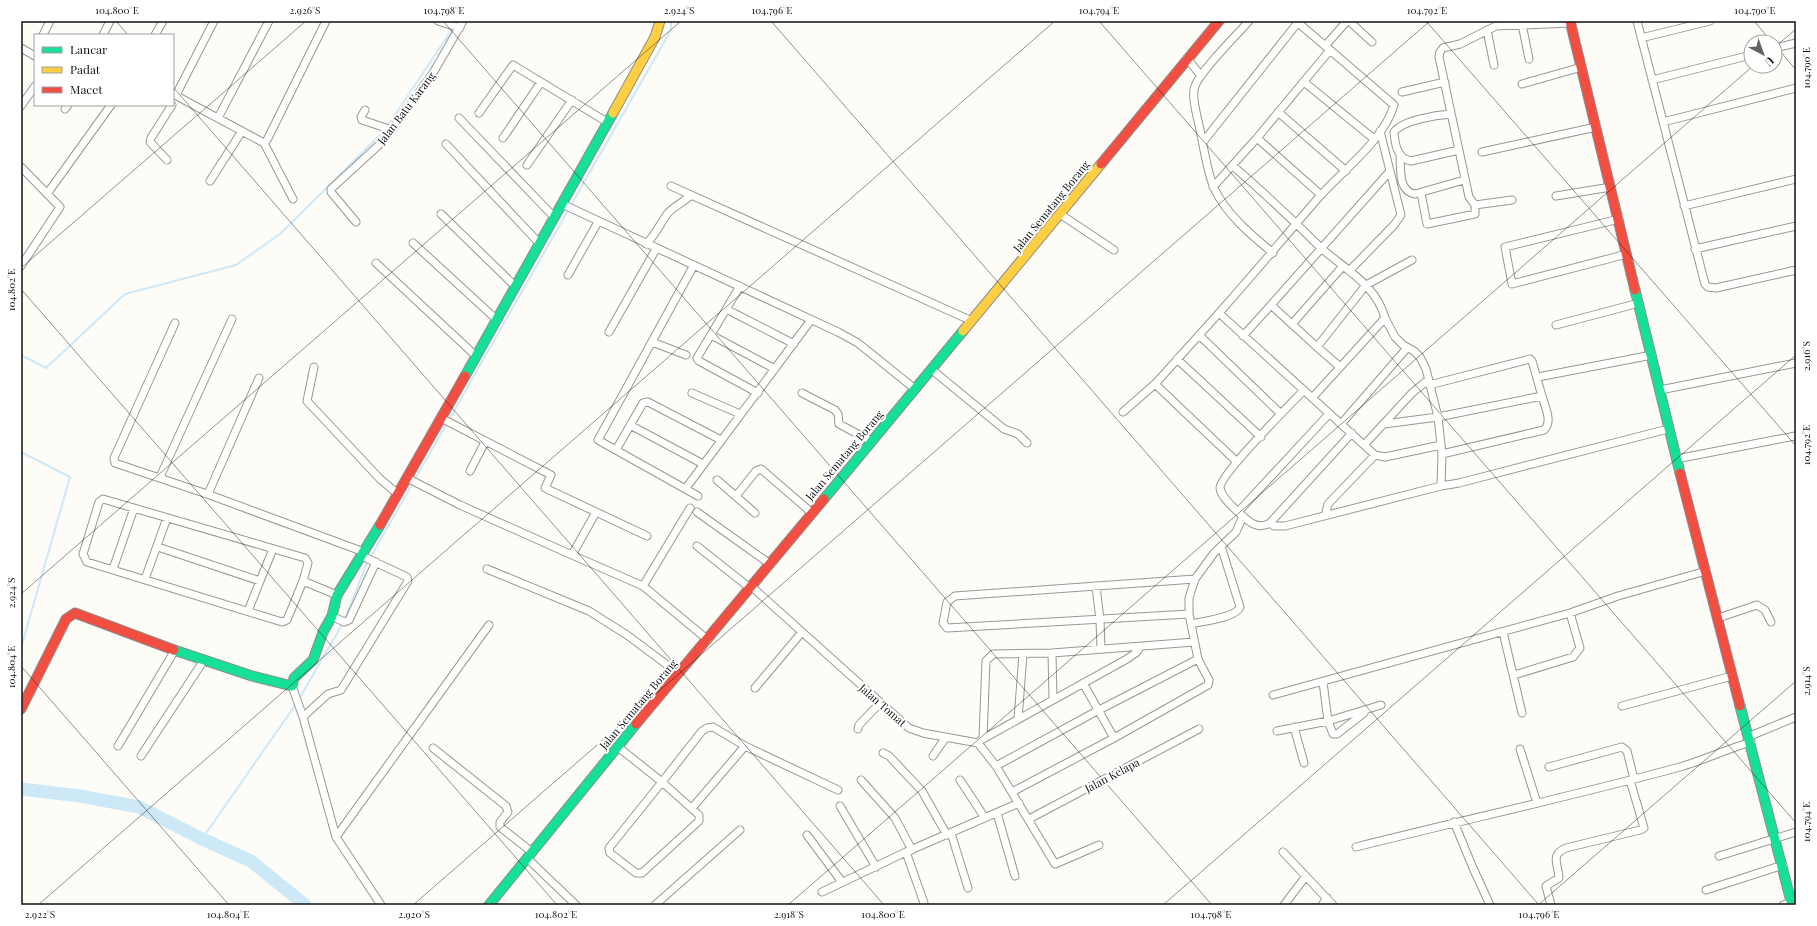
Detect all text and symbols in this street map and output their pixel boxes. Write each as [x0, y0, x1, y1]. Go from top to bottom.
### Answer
text: 104.800°E [95, 3, 139, 17]
text: 2.926°S [290, 3, 321, 17]
text: 104.798°E [424, 3, 464, 17]
text: 2.924°S [664, 3, 694, 17]
text: 104.796°E [752, 3, 792, 17]
text: 104.794°E [1079, 3, 1119, 17]
text: 104.792°E [1407, 3, 1447, 17]
text: 104.790°E [1734, 3, 1776, 17]
legend [34, 34, 174, 106]
north arrow [1743, 34, 1783, 74]
text: Lancar [70, 41, 108, 57]
text: 104.790°E [1799, 47, 1813, 89]
text: U [1762, 54, 1778, 70]
text: Padat [70, 61, 101, 77]
street label: Jalan Batu Karang [373, 68, 438, 148]
text: Macet [70, 81, 103, 97]
street label: Jalan Sematang Borang [1009, 157, 1093, 256]
text: 104.802°E [4, 269, 18, 311]
text: 2.916°S [1799, 341, 1813, 371]
street label: Jalan Sematang Borang [801, 407, 886, 504]
text: 104.792°E [1799, 425, 1813, 465]
text: 2.924°S [4, 578, 18, 608]
text: 104.804°E [4, 646, 18, 688]
street label: Jalan Sematang Borang [595, 656, 680, 753]
text: 2.914°S [1799, 666, 1813, 696]
street label: Jalan Tomat [855, 680, 910, 730]
street label: Jalan Kelapa [1081, 754, 1142, 796]
text: 104.794°E [1799, 802, 1813, 842]
text: 2.922°S [25, 907, 55, 921]
text: 104.804°E [207, 907, 249, 921]
text: 2.920°S [398, 907, 430, 921]
text: 104.802°E [535, 907, 577, 921]
text: 2.918°S [774, 907, 804, 921]
text: 104.800°E [861, 907, 905, 921]
text: 104.798°E [1191, 907, 1231, 921]
text: 104.796°E [1519, 907, 1559, 921]

